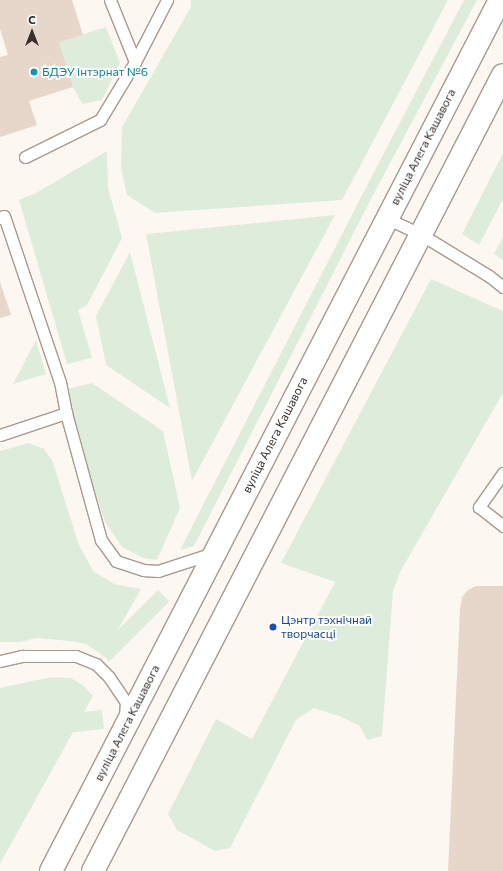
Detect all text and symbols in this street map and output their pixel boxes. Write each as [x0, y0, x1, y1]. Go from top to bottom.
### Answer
north arrow [12, 12, 52, 52]
text: С [28, 13, 36, 26]
place label: БДЭУ інтэрнат №6 [42, 65, 148, 79]
marker: БДЭУ інтэрнат №6 [29, 67, 39, 77]
street label: вуліца Алега Кашавога [387, 87, 459, 207]
street label: вуліца Алега Кашавога [239, 375, 311, 495]
place label: Цэнтр тэхнічнай творчасці [281, 613, 372, 641]
marker: Цэнтр тэхнічнай творчасці [268, 622, 278, 632]
street label: вуліца Алега Кашавога [91, 663, 163, 783]

